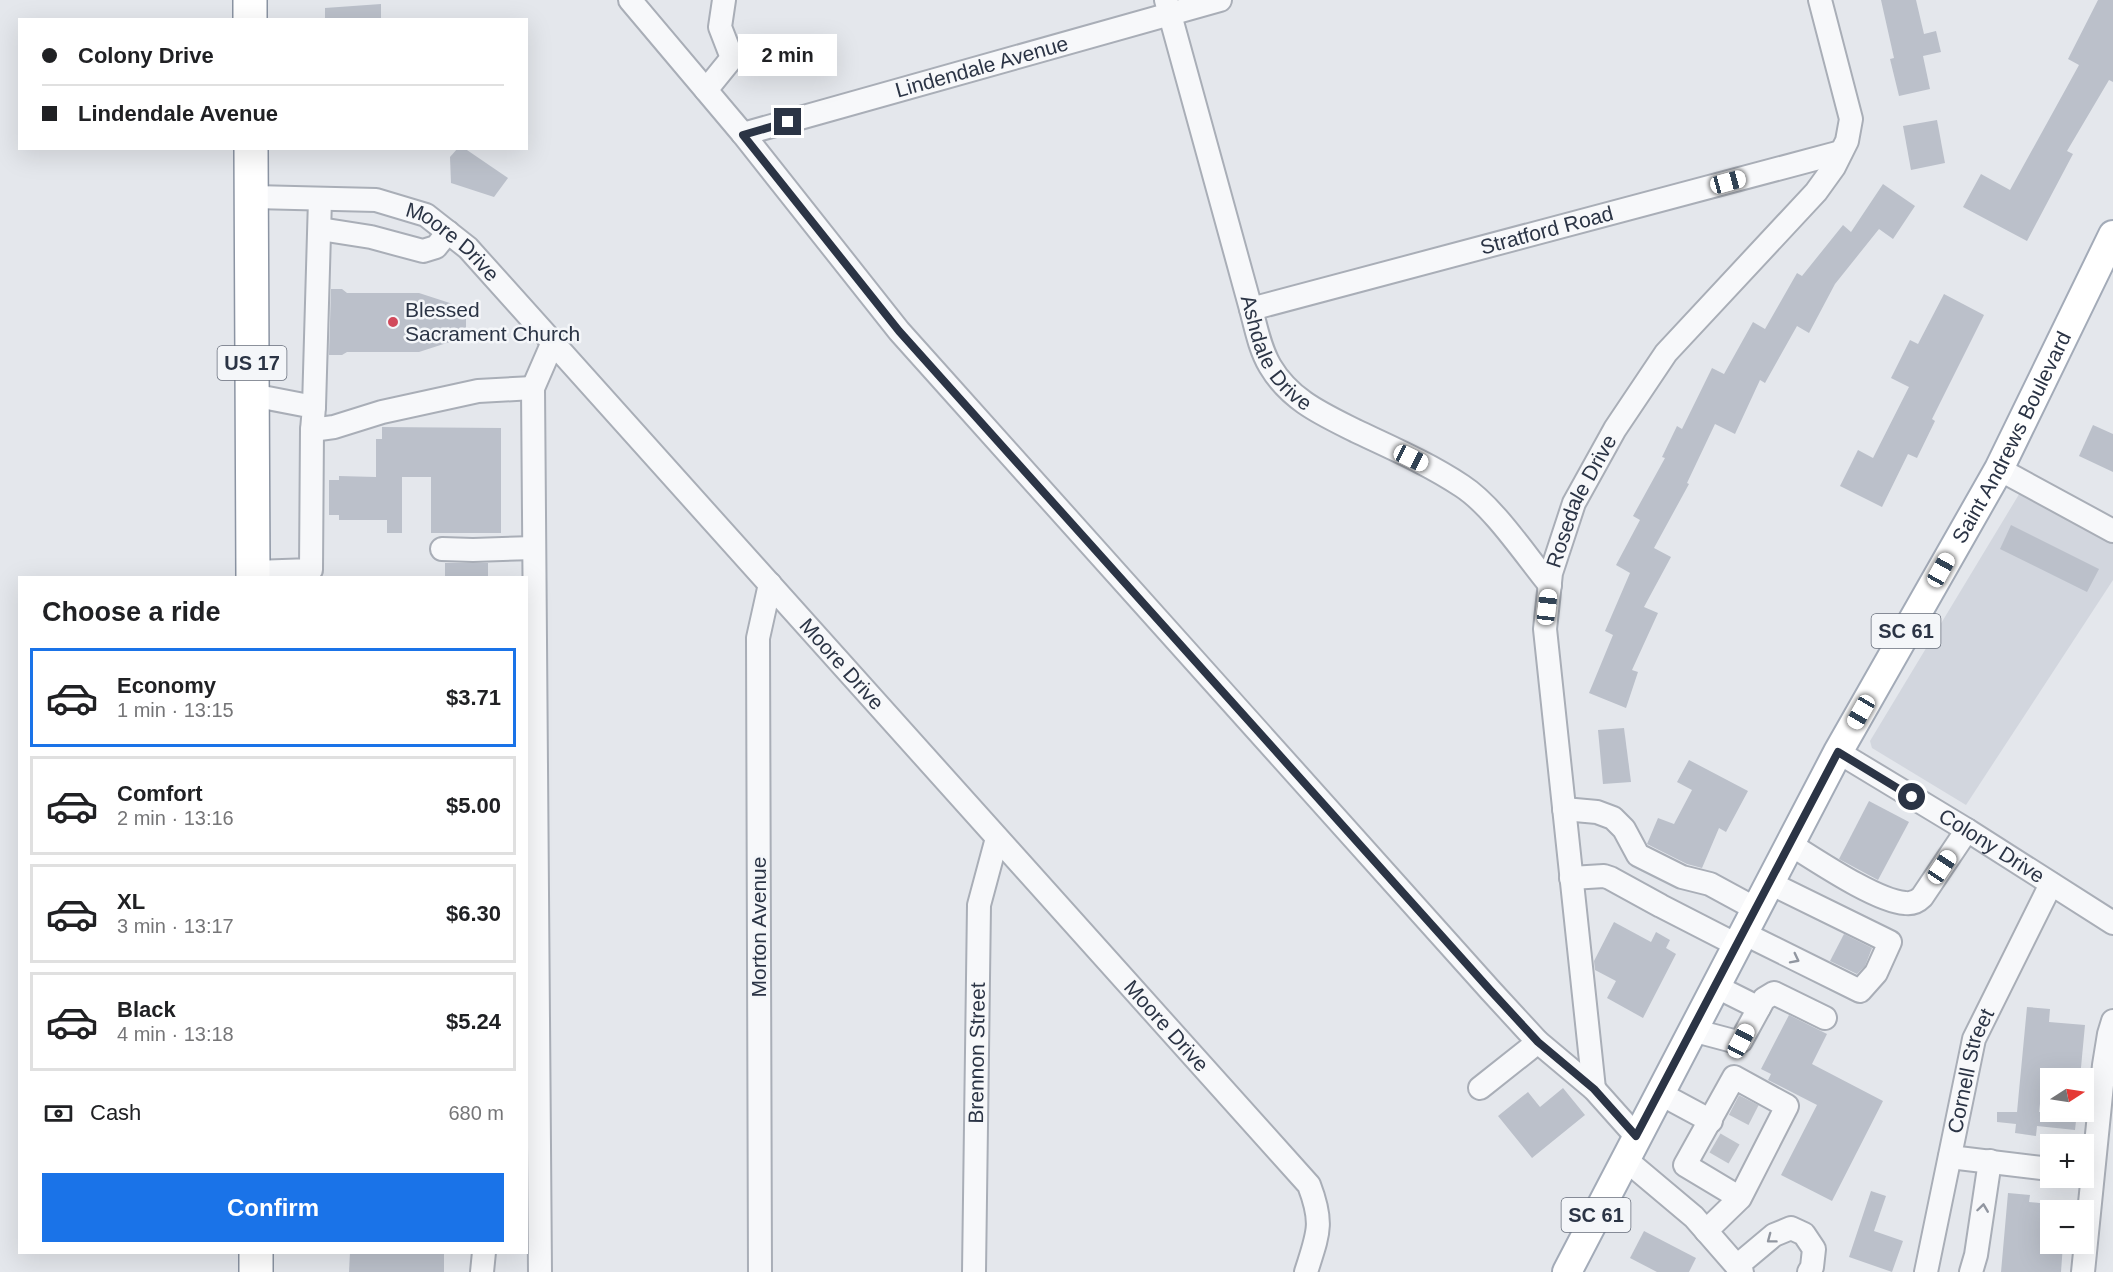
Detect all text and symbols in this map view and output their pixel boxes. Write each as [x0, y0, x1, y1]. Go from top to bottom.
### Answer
street label: Lindendale Avenue [893, 31, 1071, 102]
callout: 2 min [738, 35, 838, 77]
text: Colony Drive [78, 43, 214, 68]
text: 2 min [761, 44, 814, 66]
text: Lindendale Avenue [78, 101, 278, 126]
route end [774, 108, 801, 135]
car [1708, 169, 1748, 195]
street label: Moore Drive [403, 198, 504, 286]
street label: Stratford Road [1478, 201, 1616, 259]
street label: Ashdale Drive [1237, 292, 1316, 415]
place label: Blessed Sacrament Church [405, 298, 580, 345]
marker: Blessed Sacrament Church [386, 315, 400, 329]
street label: Saint Andrews Boulevard [1947, 328, 2075, 547]
road number: US 17 [218, 346, 286, 380]
street label: Rosedale Drive [1542, 431, 1621, 570]
car [1391, 442, 1431, 474]
car [1924, 550, 1958, 590]
car [1536, 588, 1558, 626]
text: Choose a ride [42, 597, 221, 627]
street label: Moore Drive [795, 614, 889, 714]
road number: SC 61 [1872, 614, 1940, 648]
icon: car [45, 671, 99, 725]
text: Economy [117, 673, 216, 698]
text: $3.71 [446, 685, 501, 710]
car [1844, 692, 1878, 732]
text: 1 min · 13:15 [117, 699, 234, 721]
icon: car [45, 779, 99, 833]
text: Comfort [117, 781, 203, 806]
route start [1898, 783, 1925, 810]
text: $5.00 [446, 793, 501, 818]
street label: Colony Drive [1935, 804, 2049, 887]
text: 2 min · 13:16 [117, 807, 234, 829]
car [1924, 847, 1960, 887]
street label: Morton Avenue [747, 857, 770, 997]
icon: car [45, 887, 99, 941]
text: XL [117, 889, 145, 914]
text: $6.30 [446, 901, 501, 926]
text: 3 min · 13:17 [117, 915, 234, 937]
one-way arrow [1789, 952, 1800, 963]
street label: Moore Drive [1120, 975, 1213, 1076]
street label: Brennon Street [964, 982, 989, 1124]
icon: car [45, 995, 99, 1049]
text: Black [117, 997, 176, 1022]
street label: Cornell Street [1943, 1005, 1998, 1135]
text: $5.24 [446, 1009, 501, 1034]
car [1725, 1021, 1757, 1061]
text: 4 min · 13:18 [117, 1023, 234, 1045]
north arrow [2040, 1068, 2094, 1122]
map controls [2040, 1068, 2094, 1254]
icon: cash [42, 1097, 75, 1130]
text: Cash [90, 1100, 141, 1125]
text: 680 m [448, 1102, 504, 1124]
button: + [2040, 1134, 2094, 1188]
button: Confirm [42, 1173, 504, 1242]
road number: SC 61 [1562, 1198, 1630, 1232]
button: − [2040, 1200, 2094, 1254]
one-way arrow [1977, 1203, 1989, 1212]
one-way arrow [1767, 1232, 1778, 1243]

